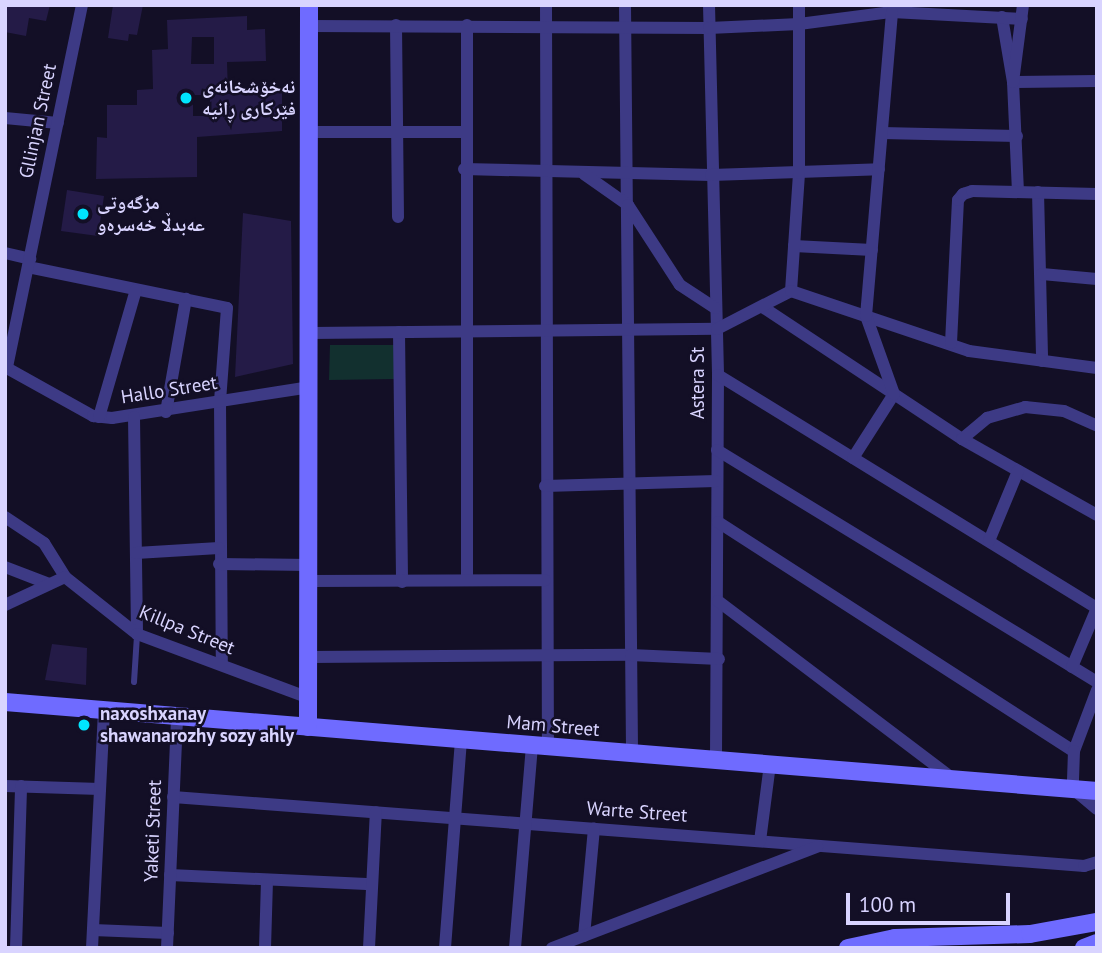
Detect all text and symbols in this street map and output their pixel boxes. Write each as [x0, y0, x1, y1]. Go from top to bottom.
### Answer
street label: Gllinjan Street [15, 62, 61, 180]
place label: نەخۆشخانەی فێرکاری ڕانیە [202, 76, 296, 120]
marker: نەخۆشخانەی فێرکاری ڕانیە [176, 88, 196, 108]
place label: مزگەوتی عەبدڵا خەسرەو [97, 192, 205, 236]
marker: مزگەوتی عەبدڵا خەسرەو [75, 206, 91, 222]
street label: Astera St [687, 347, 709, 419]
street label: Hallo Street [119, 371, 219, 409]
street label: Killpa Street [136, 600, 238, 660]
place label: naxoshxanay shawanarozhy sozy ahly [100, 703, 295, 747]
street label: Mam Street [505, 711, 601, 741]
marker: naxoshxanay shawanarozhy sozy ahly [74, 715, 94, 735]
street label: Yaketi Street [140, 779, 166, 883]
street label: Warte Street [586, 797, 688, 827]
scale bar [850, 880, 1014, 924]
text: 100 m [859, 891, 916, 918]

